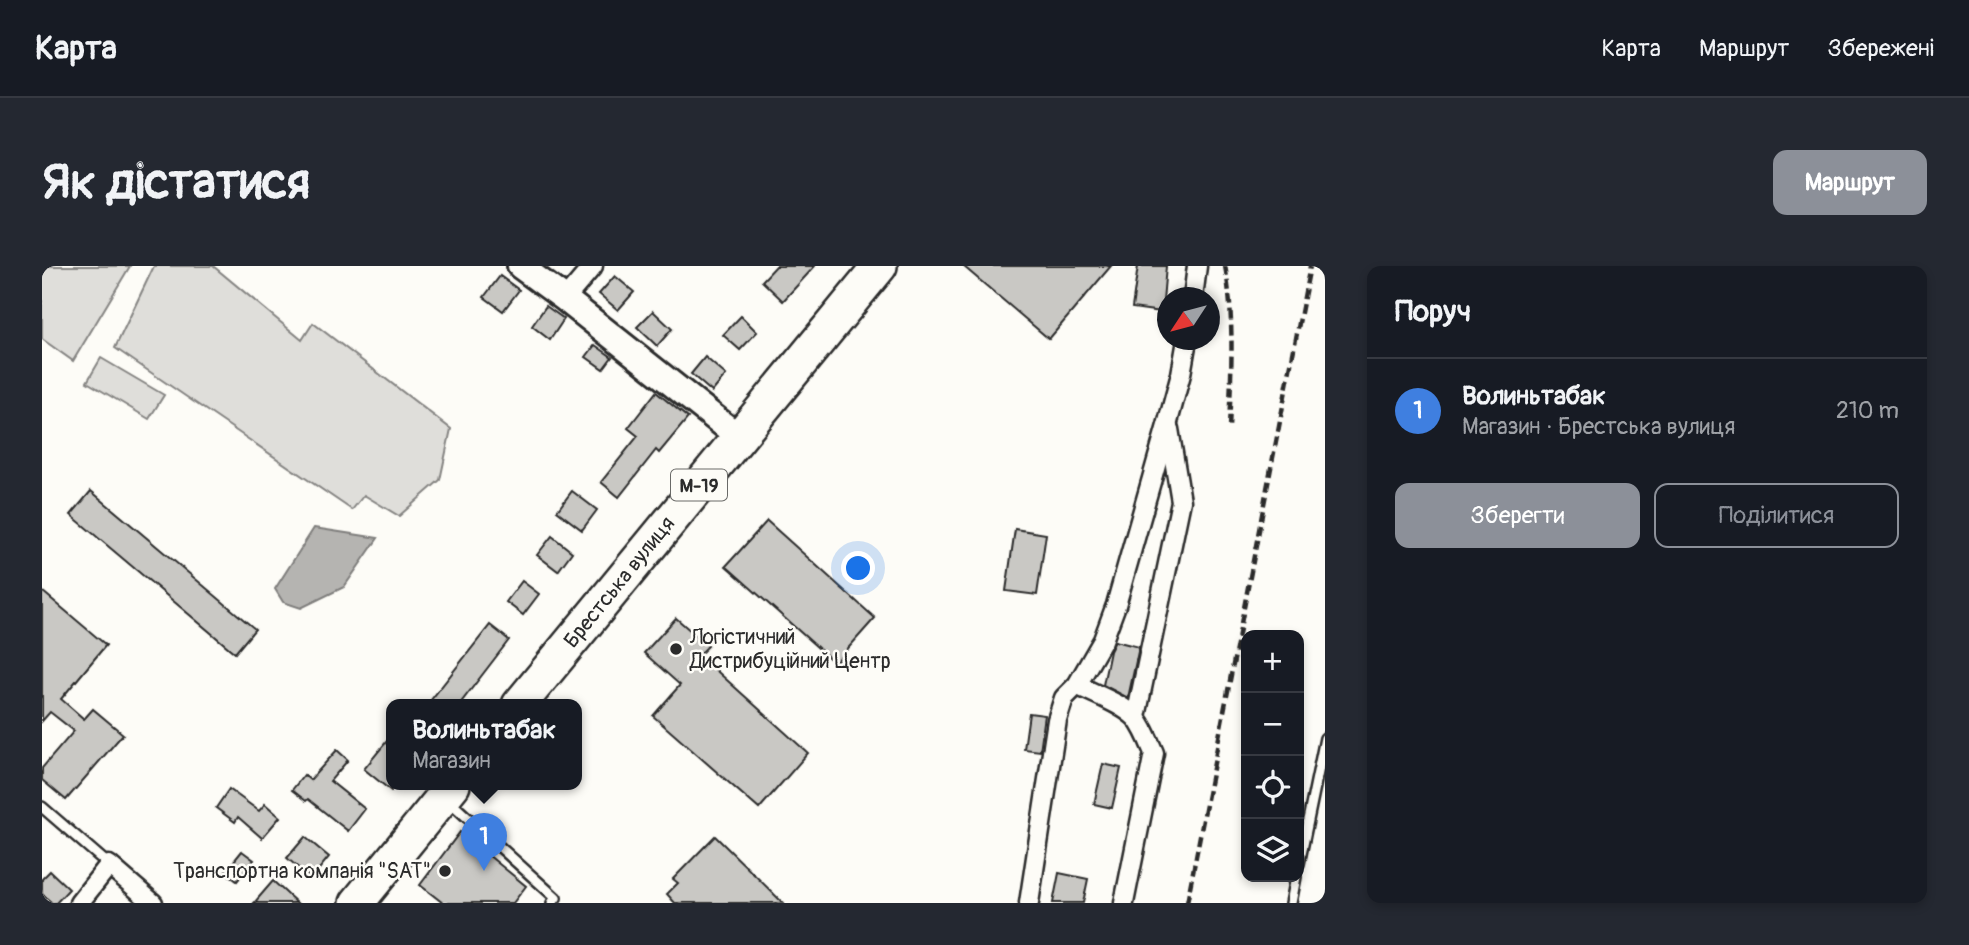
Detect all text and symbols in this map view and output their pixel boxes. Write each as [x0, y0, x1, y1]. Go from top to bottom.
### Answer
text: Карта [35, 28, 117, 69]
text: Карта [1602, 34, 1661, 63]
text: Маршрут [1699, 34, 1789, 63]
text: Збережені [1827, 34, 1934, 63]
button: Маршрут [1773, 150, 1927, 215]
text: Як дістатися [42, 152, 310, 213]
north arrow [1157, 287, 1220, 350]
text: Поруч [1395, 293, 1471, 330]
text: Волиньтабак [1462, 380, 1606, 412]
text: 1 [1414, 396, 1423, 425]
text: 210 m [1836, 396, 1899, 425]
text: Магазин · Брестська вулиця [1462, 412, 1735, 441]
road number: М-19 [671, 470, 727, 500]
button: Зберегти [1395, 483, 1640, 548]
button: Поділитися [1654, 483, 1899, 548]
street label: Брестська вулиця [558, 511, 681, 654]
your location [841, 551, 875, 585]
place label: Логістичний Дистрибуційний Центр [689, 624, 891, 675]
map controls [1241, 630, 1304, 882]
button: + [1241, 630, 1304, 693]
marker: Логістичний Дистрибуційний Центр [668, 641, 684, 657]
button: − [1241, 693, 1304, 756]
popup [386, 699, 582, 790]
text: Волиньтабак [412, 714, 556, 746]
text: Магазин [412, 746, 491, 775]
button: locate [1241, 756, 1304, 819]
pin: 1 [461, 813, 507, 871]
button: layers [1241, 819, 1304, 882]
place label: Транспортна компанія "SAT" [173, 858, 431, 885]
marker: Транспортна компанія "SAT" [437, 863, 453, 879]

